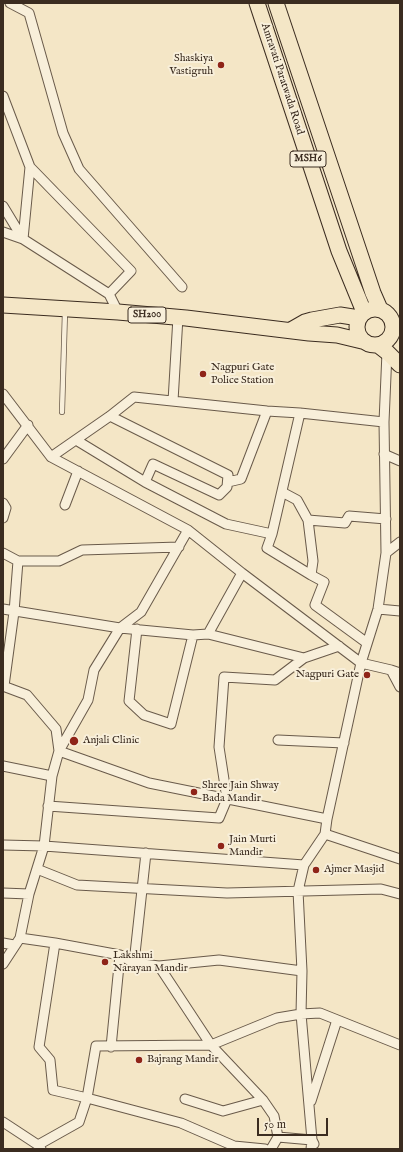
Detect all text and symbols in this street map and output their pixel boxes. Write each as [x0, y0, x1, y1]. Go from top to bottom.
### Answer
street label: Amravati Paratwada Road [258, 21, 306, 137]
place label: Shaskiya Vastigruh [170, 52, 213, 78]
marker: Shaskiya Vastigruh [216, 60, 226, 70]
road number: MSH6 [290, 151, 326, 167]
road number: SH200 [128, 307, 166, 323]
place label: Nagpuri Gate Police Station [211, 361, 274, 387]
marker: Nagpuri Gate Police Station [198, 369, 208, 379]
place label: Nagpuri Gate [296, 668, 359, 682]
marker: Nagpuri Gate [362, 670, 372, 680]
place label: Anjali Clinic [83, 734, 139, 748]
marker: Anjali Clinic [68, 735, 80, 747]
place label: Shree Jain Shway Bada Mandir [202, 779, 279, 805]
marker: Shree Jain Shway Bada Mandir [189, 787, 199, 797]
place label: Jain Murti Mandir [229, 833, 276, 859]
marker: Jain Murti Mandir [216, 841, 226, 851]
place label: Ajmer Masjid [324, 863, 384, 877]
marker: Ajmer Masjid [311, 865, 321, 875]
place label: Lakshmi Narayan Mandir [113, 949, 188, 975]
marker: Lakshmi Narayan Mandir [100, 957, 110, 967]
place label: Bajrang Mandir [147, 1053, 218, 1067]
marker: Bajrang Mandir [134, 1055, 144, 1065]
scale bar [259, 1110, 330, 1136]
text: 50 m [264, 1117, 286, 1132]

